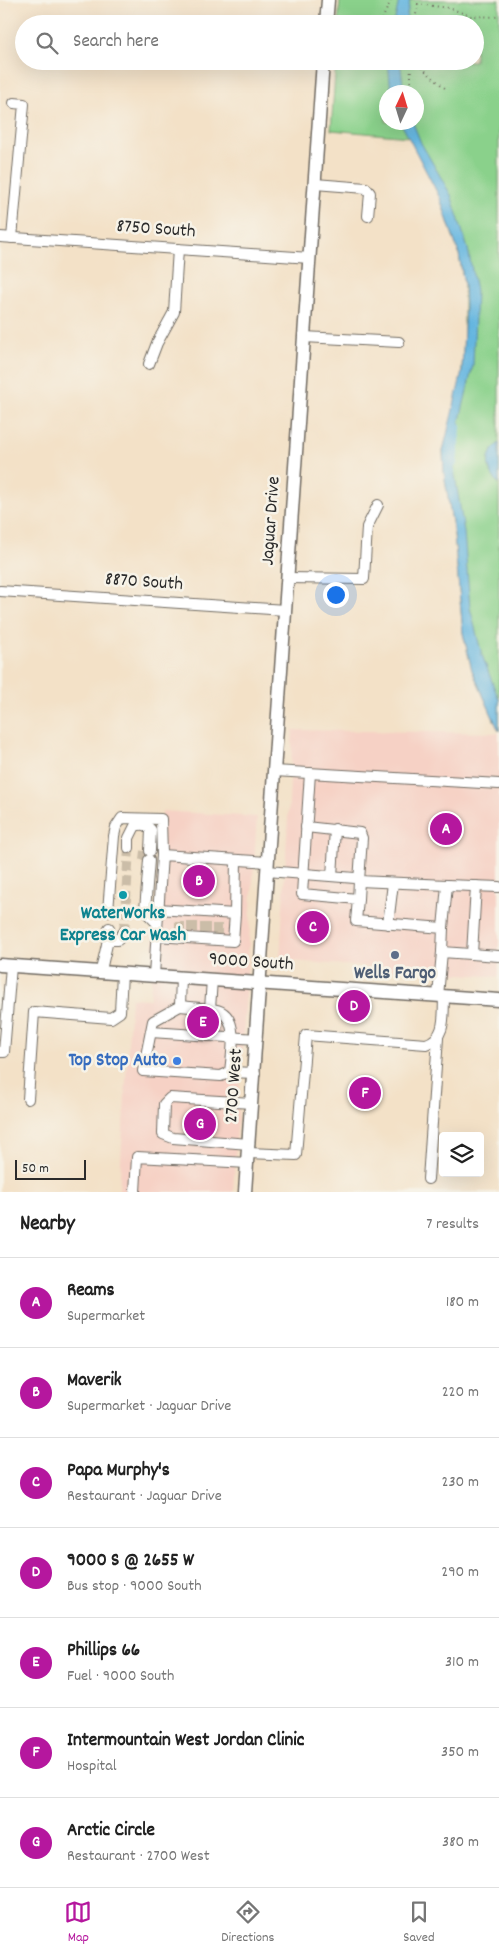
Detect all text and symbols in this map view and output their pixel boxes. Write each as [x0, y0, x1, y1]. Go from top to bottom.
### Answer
search box [15, 15, 484, 70]
icon: search [33, 29, 61, 57]
text: Search here [73, 29, 159, 56]
north arrow [379, 85, 424, 130]
street label: 8750 South [116, 214, 196, 246]
street label: Jaguar Drive [255, 476, 289, 566]
street label: 8870 South [104, 567, 184, 599]
your location [323, 582, 349, 608]
pin: A [430, 810, 462, 848]
pin: B [183, 862, 215, 900]
marker: WaterWorks Express Car Wash [117, 889, 129, 901]
place label: WaterWorks Express Car Wash [60, 901, 186, 950]
pin: C [297, 908, 329, 946]
street label: 9000 South [208, 947, 294, 979]
marker: Wells Fargo [389, 949, 401, 961]
place label: Wells Fargo [354, 961, 436, 988]
pin: D [338, 987, 370, 1025]
pin: E [187, 1003, 219, 1041]
place label: Top Stop Auto [69, 1048, 168, 1075]
street label: 2700 West [219, 1048, 251, 1124]
marker: Top Stop Auto [171, 1055, 183, 1067]
pin: F [349, 1074, 381, 1112]
pin: G [184, 1105, 216, 1143]
map controls [439, 1132, 484, 1177]
button: layers [439, 1132, 484, 1177]
scale bar [15, 1157, 86, 1180]
text: 50 m [22, 1159, 49, 1179]
text: Nearby [20, 1210, 75, 1240]
text: 7 results [426, 1213, 479, 1236]
text: Reams [67, 1278, 115, 1305]
text: A [32, 1291, 40, 1314]
text: 180 m [446, 1291, 479, 1314]
text: Supermarket [67, 1305, 145, 1328]
text: Maverik [67, 1368, 122, 1395]
text: B [32, 1381, 40, 1404]
text: 220 m [442, 1381, 479, 1404]
text: Supermarket · Jaguar Drive [67, 1395, 231, 1418]
text: Papa Murphy's [67, 1458, 170, 1485]
text: C [32, 1471, 40, 1494]
text: 230 m [442, 1471, 479, 1494]
text: Restaurant · Jaguar Drive [67, 1485, 222, 1508]
text: 9000 S @ 2655 W [67, 1548, 194, 1575]
text: D [32, 1561, 40, 1584]
text: 290 m [441, 1561, 479, 1584]
text: Bus stop · 9000 South [67, 1575, 201, 1598]
text: Phillips 66 [67, 1638, 140, 1665]
text: E [32, 1651, 40, 1674]
text: 310 m [445, 1651, 479, 1674]
text: Fuel · 9000 South [67, 1665, 174, 1688]
text: Intermountain West Jordan Clinic [67, 1728, 304, 1755]
text: F [32, 1741, 40, 1764]
text: 350 m [441, 1741, 479, 1764]
text: Hospital [67, 1755, 117, 1778]
text: Arctic Circle [67, 1818, 155, 1845]
text: G [32, 1831, 40, 1854]
text: 380 m [442, 1831, 479, 1854]
text: Restaurant · 2700 West [67, 1845, 210, 1868]
tab: Map [64, 1898, 92, 1948]
tab: Directions [221, 1898, 274, 1948]
tab: Saved [403, 1898, 435, 1948]

